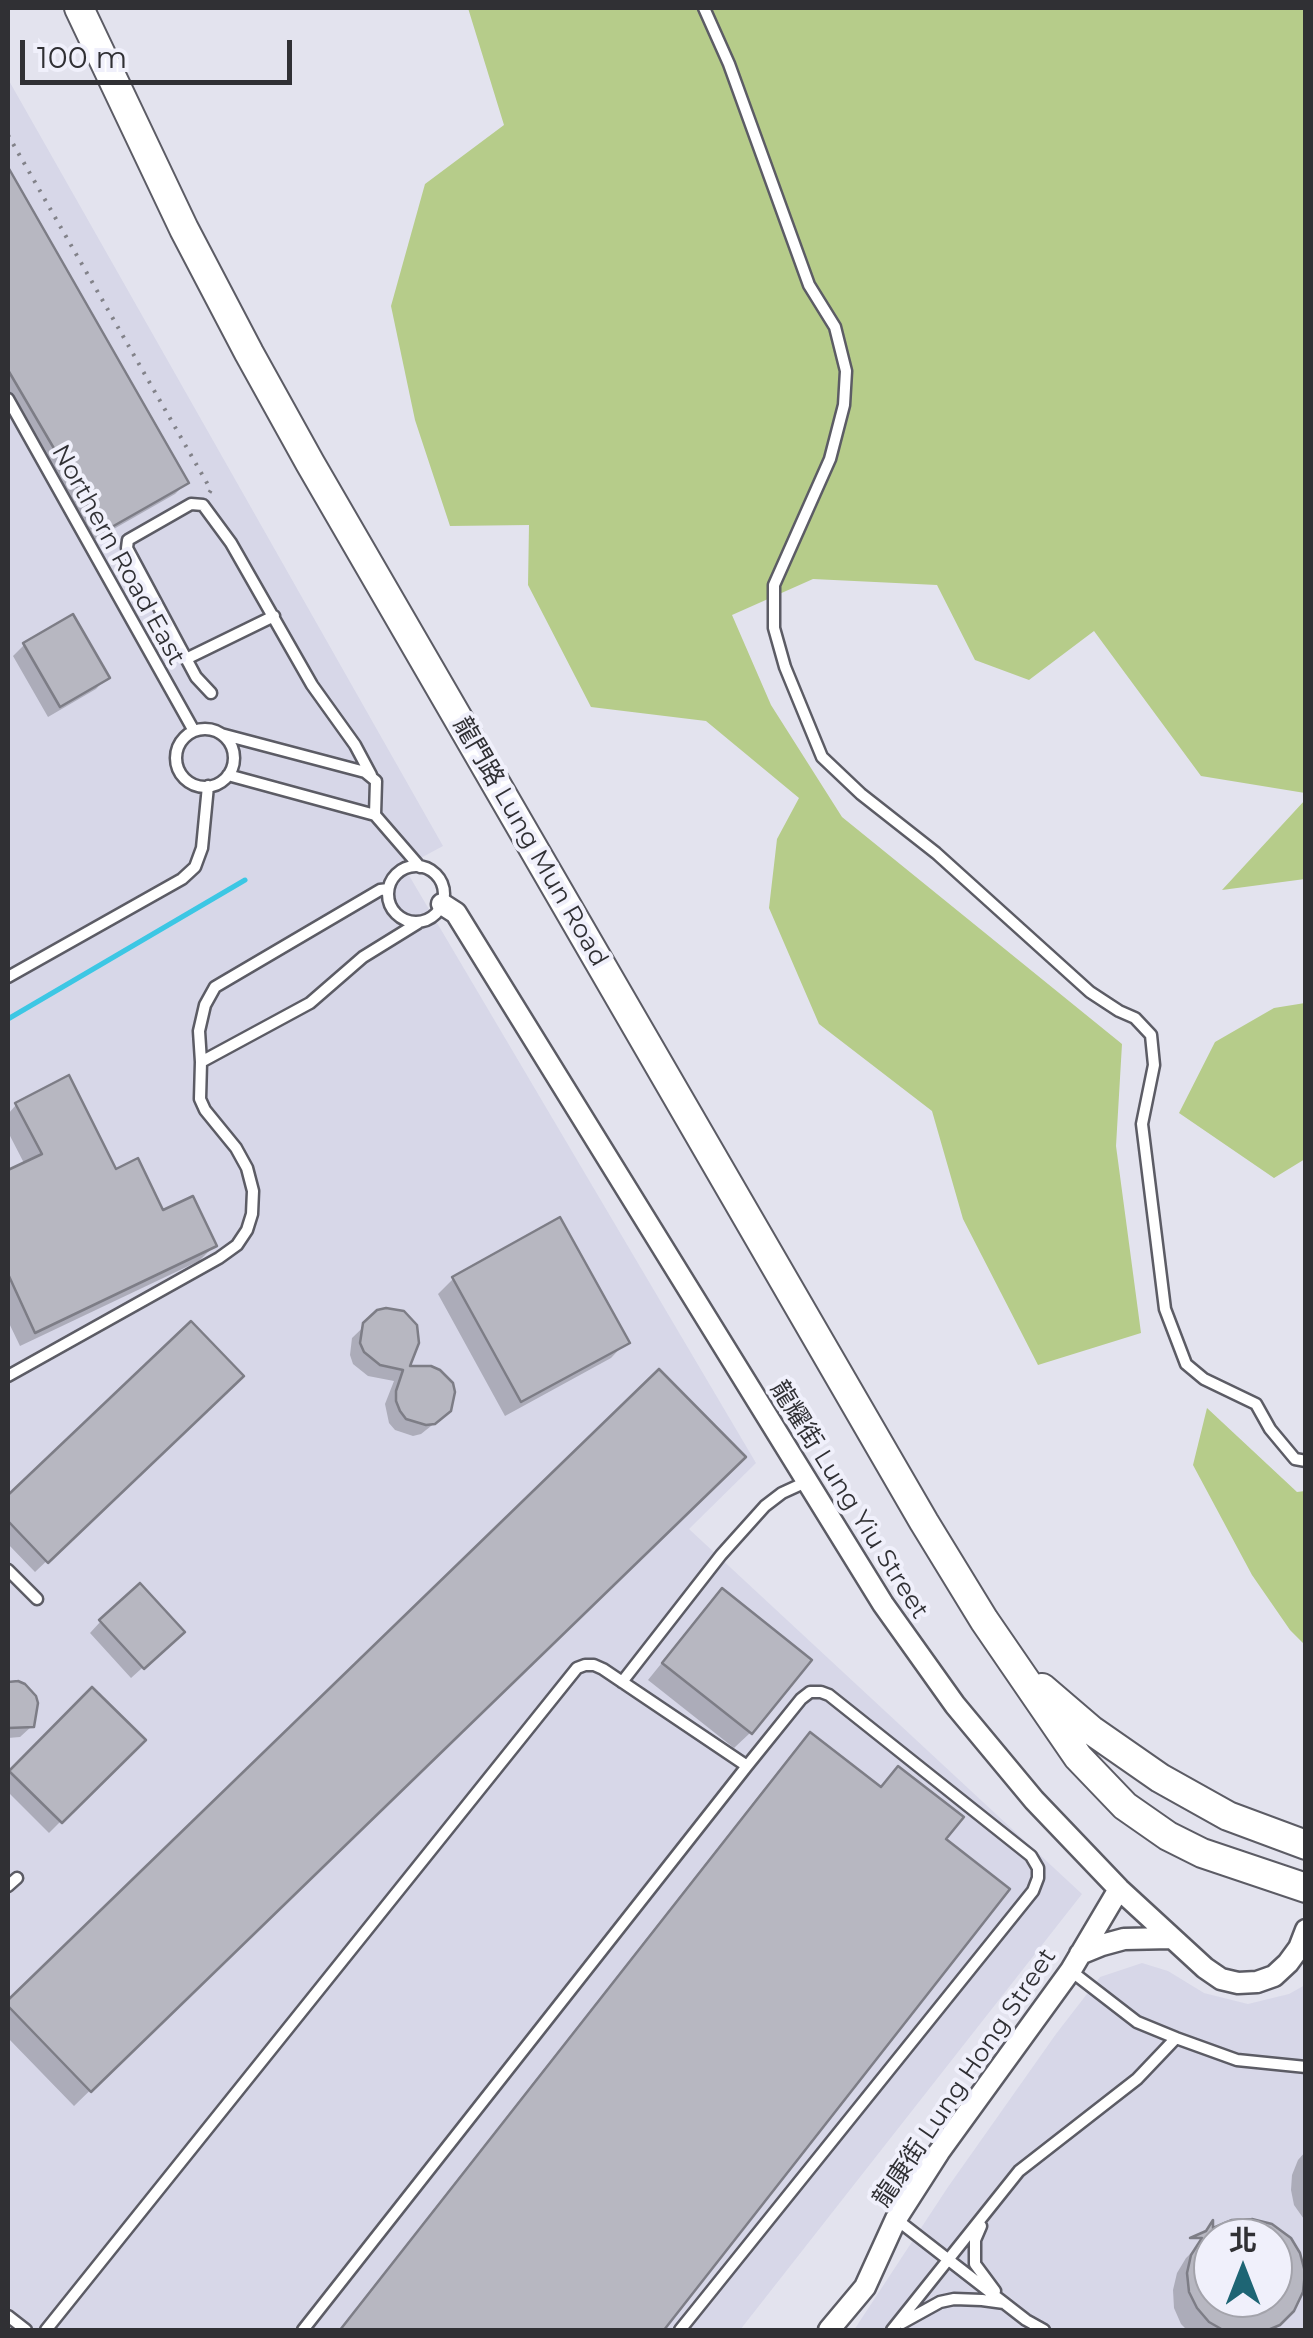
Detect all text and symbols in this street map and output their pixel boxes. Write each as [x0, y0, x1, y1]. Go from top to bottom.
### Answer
scale bar [25, 20, 298, 82]
text: 100 m [37, 39, 127, 76]
street label: Northern Road East [45, 440, 191, 670]
street label: 龍門路 Lung Mun Road [446, 712, 614, 972]
street label: 龍耀街 Lung Yiu Street [763, 1376, 935, 1624]
street label: 龍康街 Lung Hong Street [867, 1943, 1063, 2213]
north arrow [1193, 2218, 1293, 2318]
text: 北 [1229, 2223, 1257, 2257]

